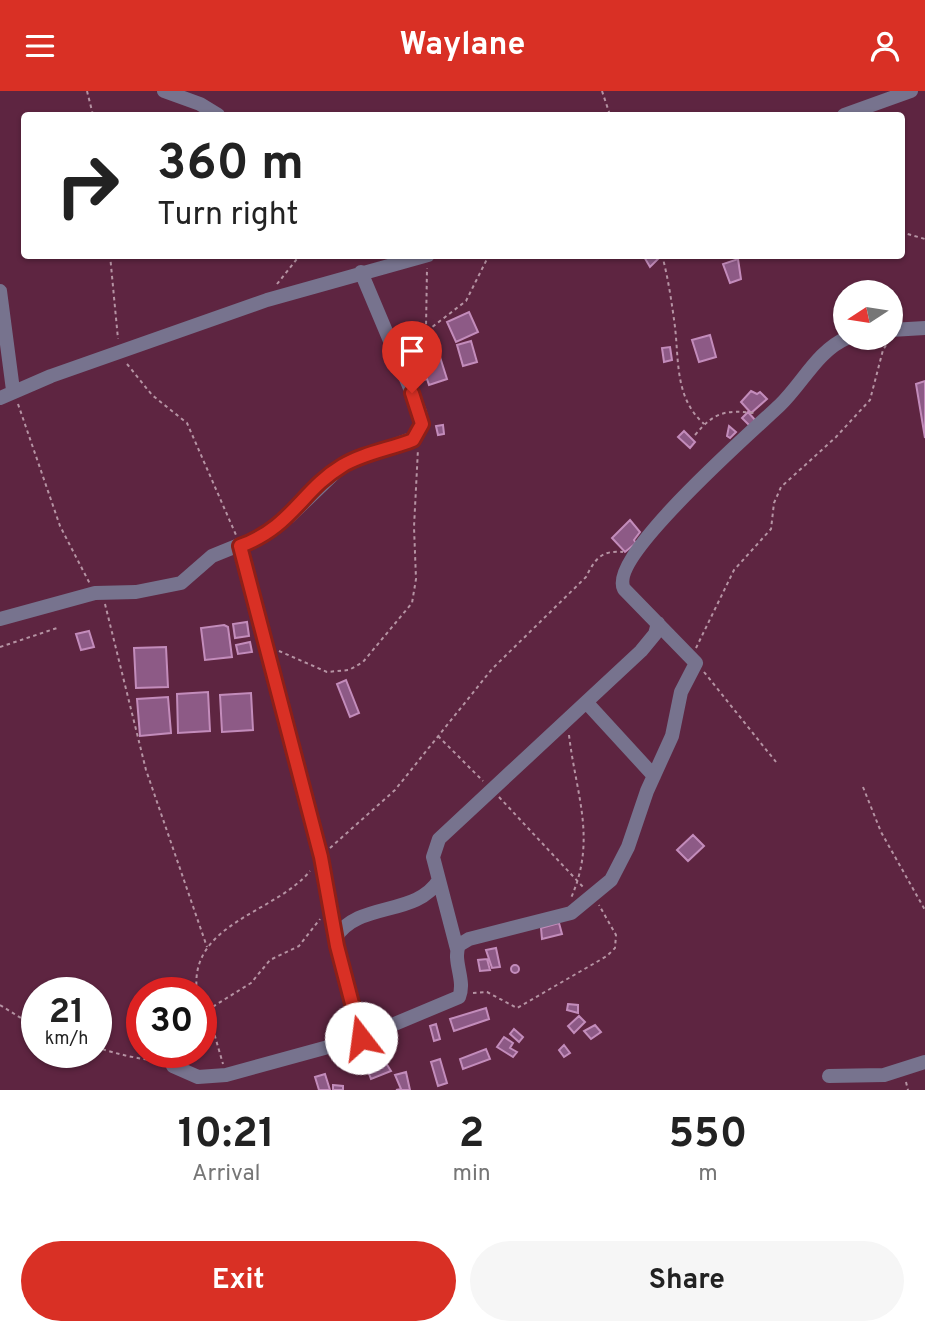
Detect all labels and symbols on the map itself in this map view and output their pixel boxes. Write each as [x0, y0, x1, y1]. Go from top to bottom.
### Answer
north arrow [833, 280, 903, 350]
pin [382, 321, 442, 393]
speed limit sign: 30 [126, 977, 217, 1068]
position arrow [324, 1001, 398, 1075]

